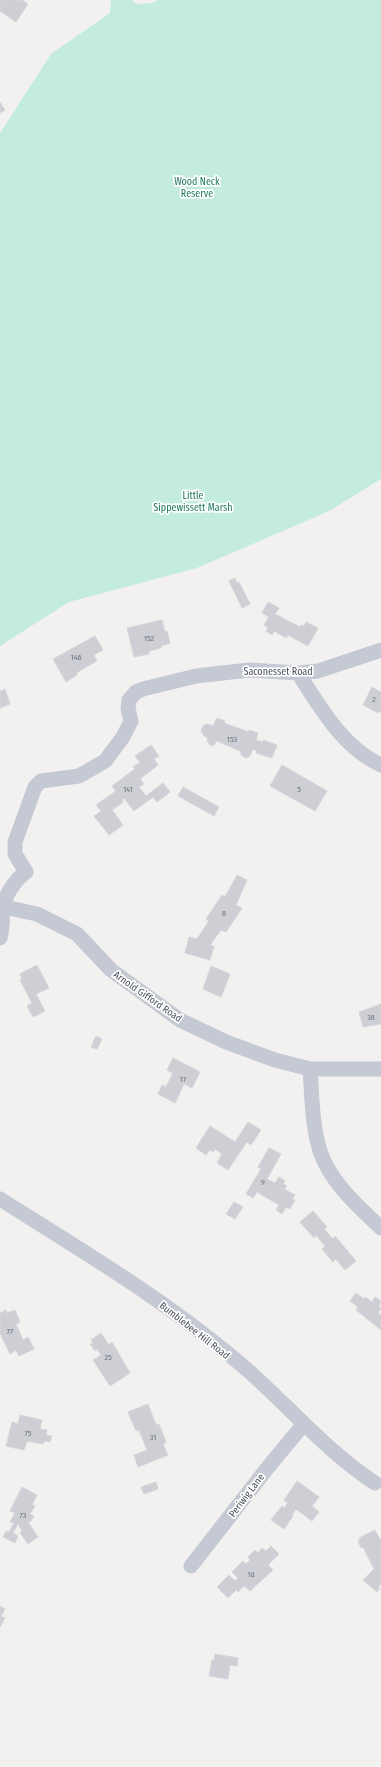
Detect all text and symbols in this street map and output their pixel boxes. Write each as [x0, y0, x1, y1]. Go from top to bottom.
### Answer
park label: Wood Neck Reserve [174, 176, 220, 200]
park label: Little Sippewissett Marsh [153, 490, 233, 514]
house number: 152 [144, 634, 155, 643]
house number: 146 [71, 653, 82, 662]
street label: Saconesset Road [243, 666, 313, 678]
house number: 2 [372, 695, 376, 704]
house number: 153 [227, 735, 238, 744]
house number: 141 [123, 785, 133, 794]
house number: 5 [297, 785, 301, 794]
house number: 8 [222, 909, 226, 918]
street label: Arnold Gifford Road [111, 969, 184, 1025]
house number: 38 [367, 1013, 375, 1022]
house number: 17 [180, 1075, 187, 1084]
house number: 9 [261, 1178, 265, 1187]
street label: Bumblebee Hill Road [157, 1300, 232, 1362]
house number: 77 [7, 1327, 14, 1336]
house number: 25 [104, 1353, 112, 1362]
house number: 75 [25, 1429, 32, 1438]
house number: 31 [150, 1433, 156, 1442]
street label: Periwig Lane [227, 1471, 267, 1520]
house number: 73 [20, 1511, 27, 1520]
house number: 10 [247, 1570, 255, 1579]

